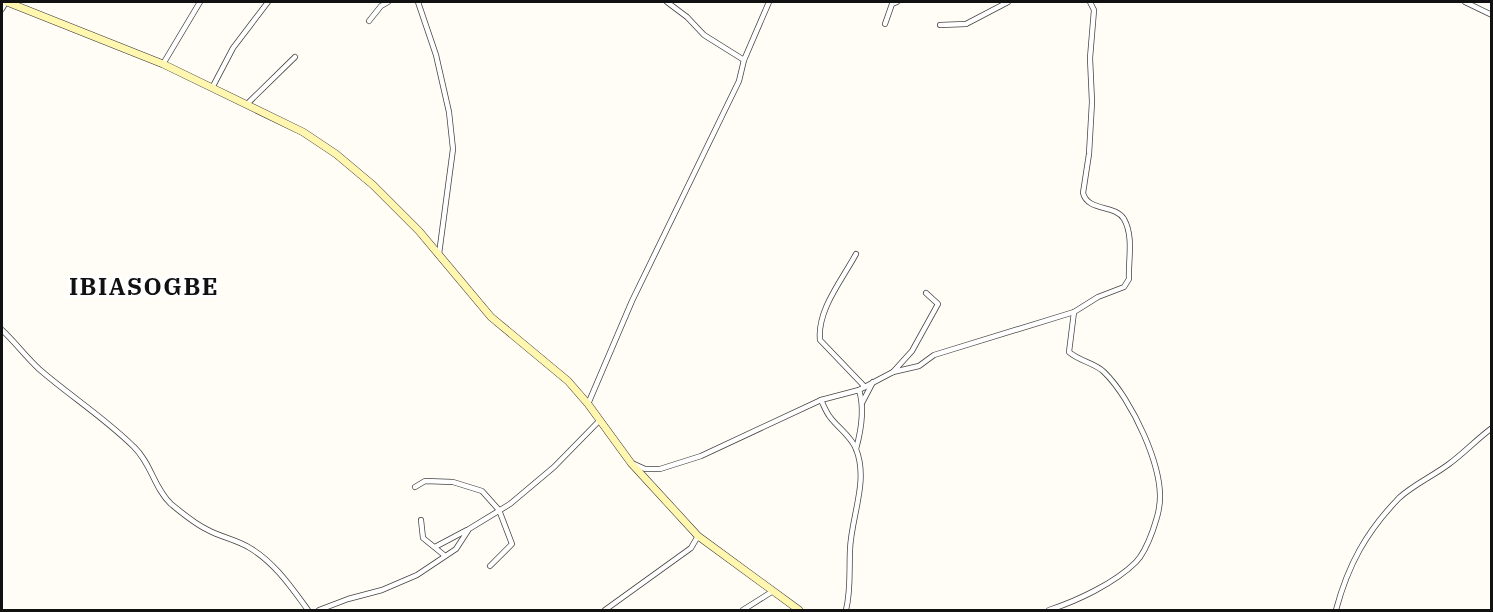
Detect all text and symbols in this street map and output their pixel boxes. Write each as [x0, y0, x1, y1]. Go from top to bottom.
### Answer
district label: IBIASOGBE [69, 270, 219, 302]

